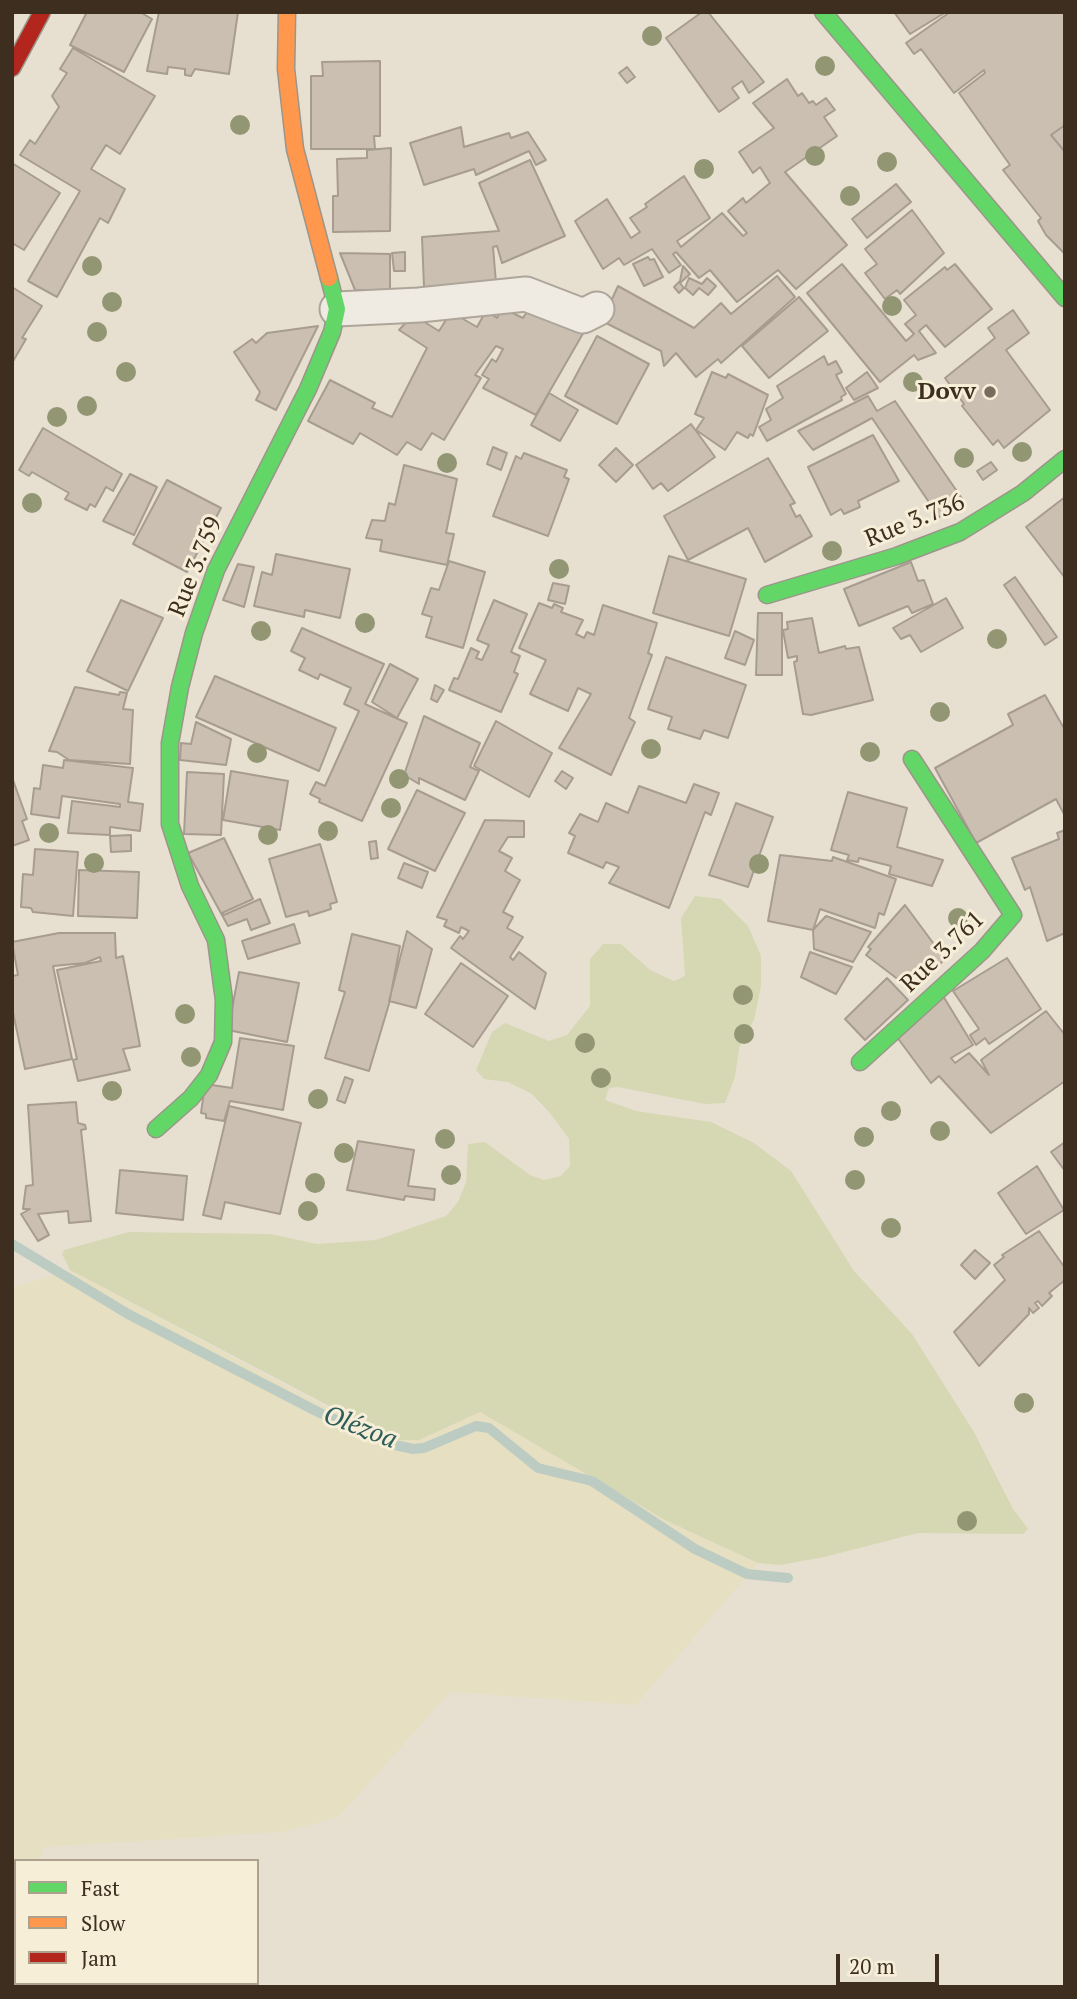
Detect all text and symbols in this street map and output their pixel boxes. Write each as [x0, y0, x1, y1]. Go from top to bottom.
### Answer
place label: Dovv [918, 378, 976, 406]
marker: Dovv [982, 384, 998, 400]
street label: Rue 3.736 [861, 488, 969, 554]
street label: Rue 3.759 [163, 513, 229, 621]
street label: Rue 3.761 [895, 905, 991, 999]
water label: Olézoa [319, 1400, 401, 1456]
legend [14, 1859, 259, 1985]
text: Fast [81, 1874, 120, 1902]
text: Slow [81, 1909, 125, 1937]
scale bar [839, 1940, 942, 1984]
text: Jam [81, 1944, 117, 1972]
text: 20 m [849, 1952, 895, 1980]

